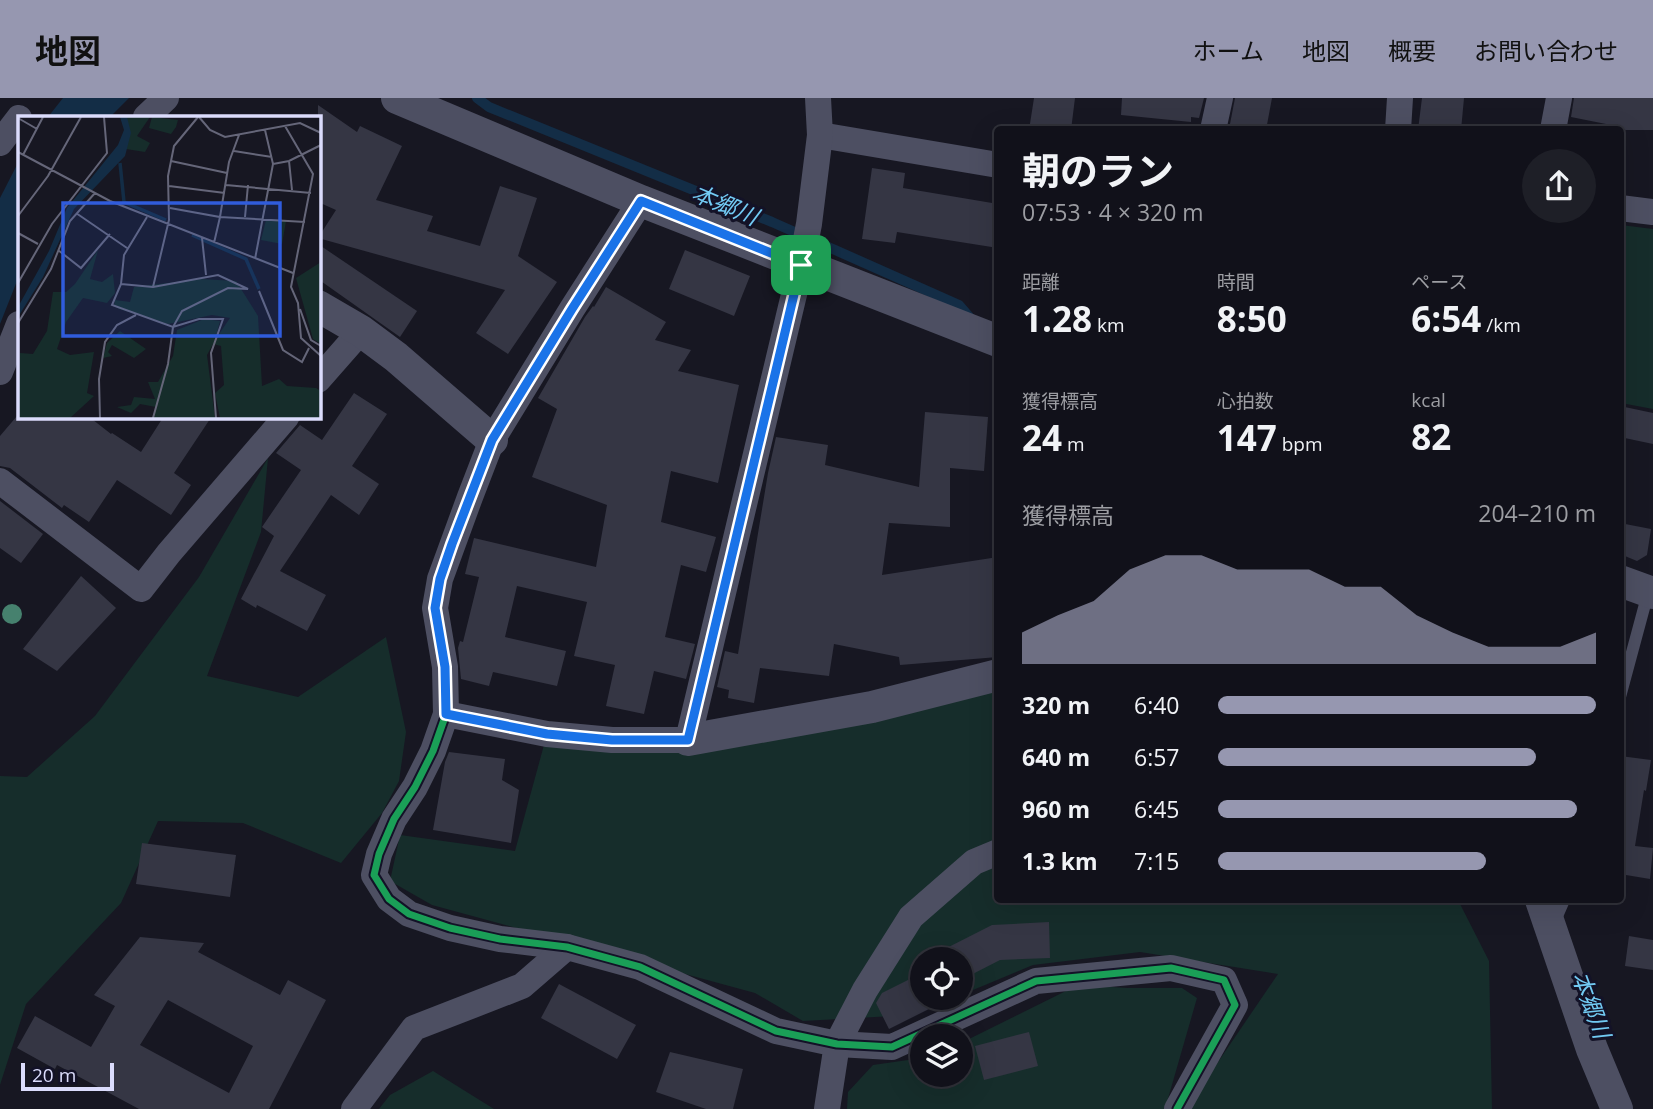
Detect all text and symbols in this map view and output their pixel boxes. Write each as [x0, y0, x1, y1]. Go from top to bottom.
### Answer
text: 地図 [35, 28, 101, 73]
text: ホーム [1193, 34, 1264, 67]
text: 地図 [1302, 34, 1350, 67]
text: 概要 [1388, 34, 1436, 67]
text: お問い合わせ [1474, 34, 1618, 67]
inset map [18, 116, 320, 418]
text: 朝のラン [1022, 144, 1174, 196]
button: share [1522, 149, 1596, 223]
water label: 本郷川 [687, 176, 766, 233]
text: 07:53 · 4 × 320 m [1022, 196, 1204, 228]
pin [771, 235, 831, 295]
icon: arrive [782, 246, 820, 284]
text: 距離 [1022, 269, 1060, 295]
text: 時間 [1217, 269, 1255, 295]
text: ペース [1411, 269, 1467, 295]
text: 1.28 [1022, 295, 1092, 342]
text: 8:50 [1217, 295, 1287, 342]
text: 6:54 [1411, 295, 1481, 342]
text: km [1092, 312, 1125, 338]
text: /km [1481, 312, 1521, 338]
text: kcal [1411, 387, 1446, 413]
text: 獲得標高 [1022, 388, 1098, 414]
text: 心拍数 [1217, 388, 1274, 414]
text: 82 [1411, 413, 1451, 460]
text: 24 [1022, 414, 1062, 461]
text: 147 [1217, 414, 1277, 461]
text: m [1062, 431, 1085, 457]
text: bpm [1277, 431, 1322, 457]
text: 204–210 m [1478, 497, 1596, 529]
text: 獲得標高 [1022, 499, 1114, 531]
text: 320 m [1022, 689, 1090, 721]
text: 6:40 [1134, 689, 1180, 721]
text: 640 m [1022, 741, 1090, 773]
text: 6:57 [1134, 741, 1180, 773]
text: 960 m [1022, 793, 1090, 825]
text: 6:45 [1134, 793, 1180, 825]
text: 1.3 km [1022, 845, 1098, 877]
text: 7:15 [1134, 845, 1180, 877]
map controls [910, 947, 973, 1087]
button: locate [910, 947, 973, 1010]
water label: 本郷川 [1565, 967, 1620, 1045]
button: layers [910, 1024, 973, 1087]
scale bar [21, 1060, 114, 1092]
text: 20 m [32, 1062, 76, 1088]

